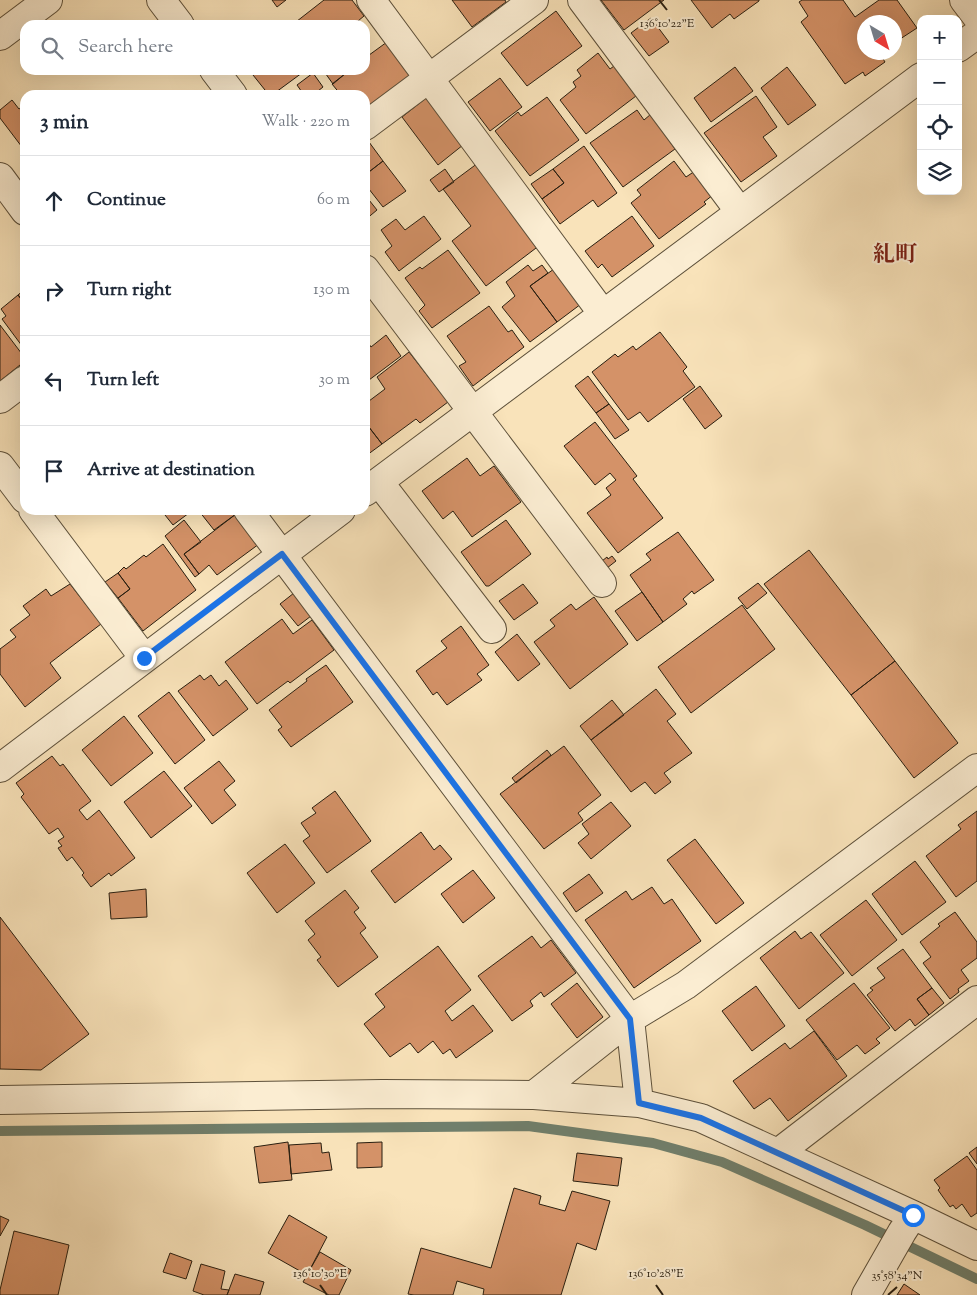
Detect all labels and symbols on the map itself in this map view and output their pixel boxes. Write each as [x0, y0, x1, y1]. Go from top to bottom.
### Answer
text: 136°10'22"E [640, 15, 695, 33]
north arrow [857, 15, 902, 60]
district label: 糺町 [873, 240, 917, 272]
route end [133, 647, 156, 670]
route start [902, 1204, 925, 1227]
text: 136°10'30"E [293, 1265, 348, 1283]
text: 136°10'28"E [629, 1265, 684, 1283]
text: 35°58'34"N [872, 1267, 923, 1285]

